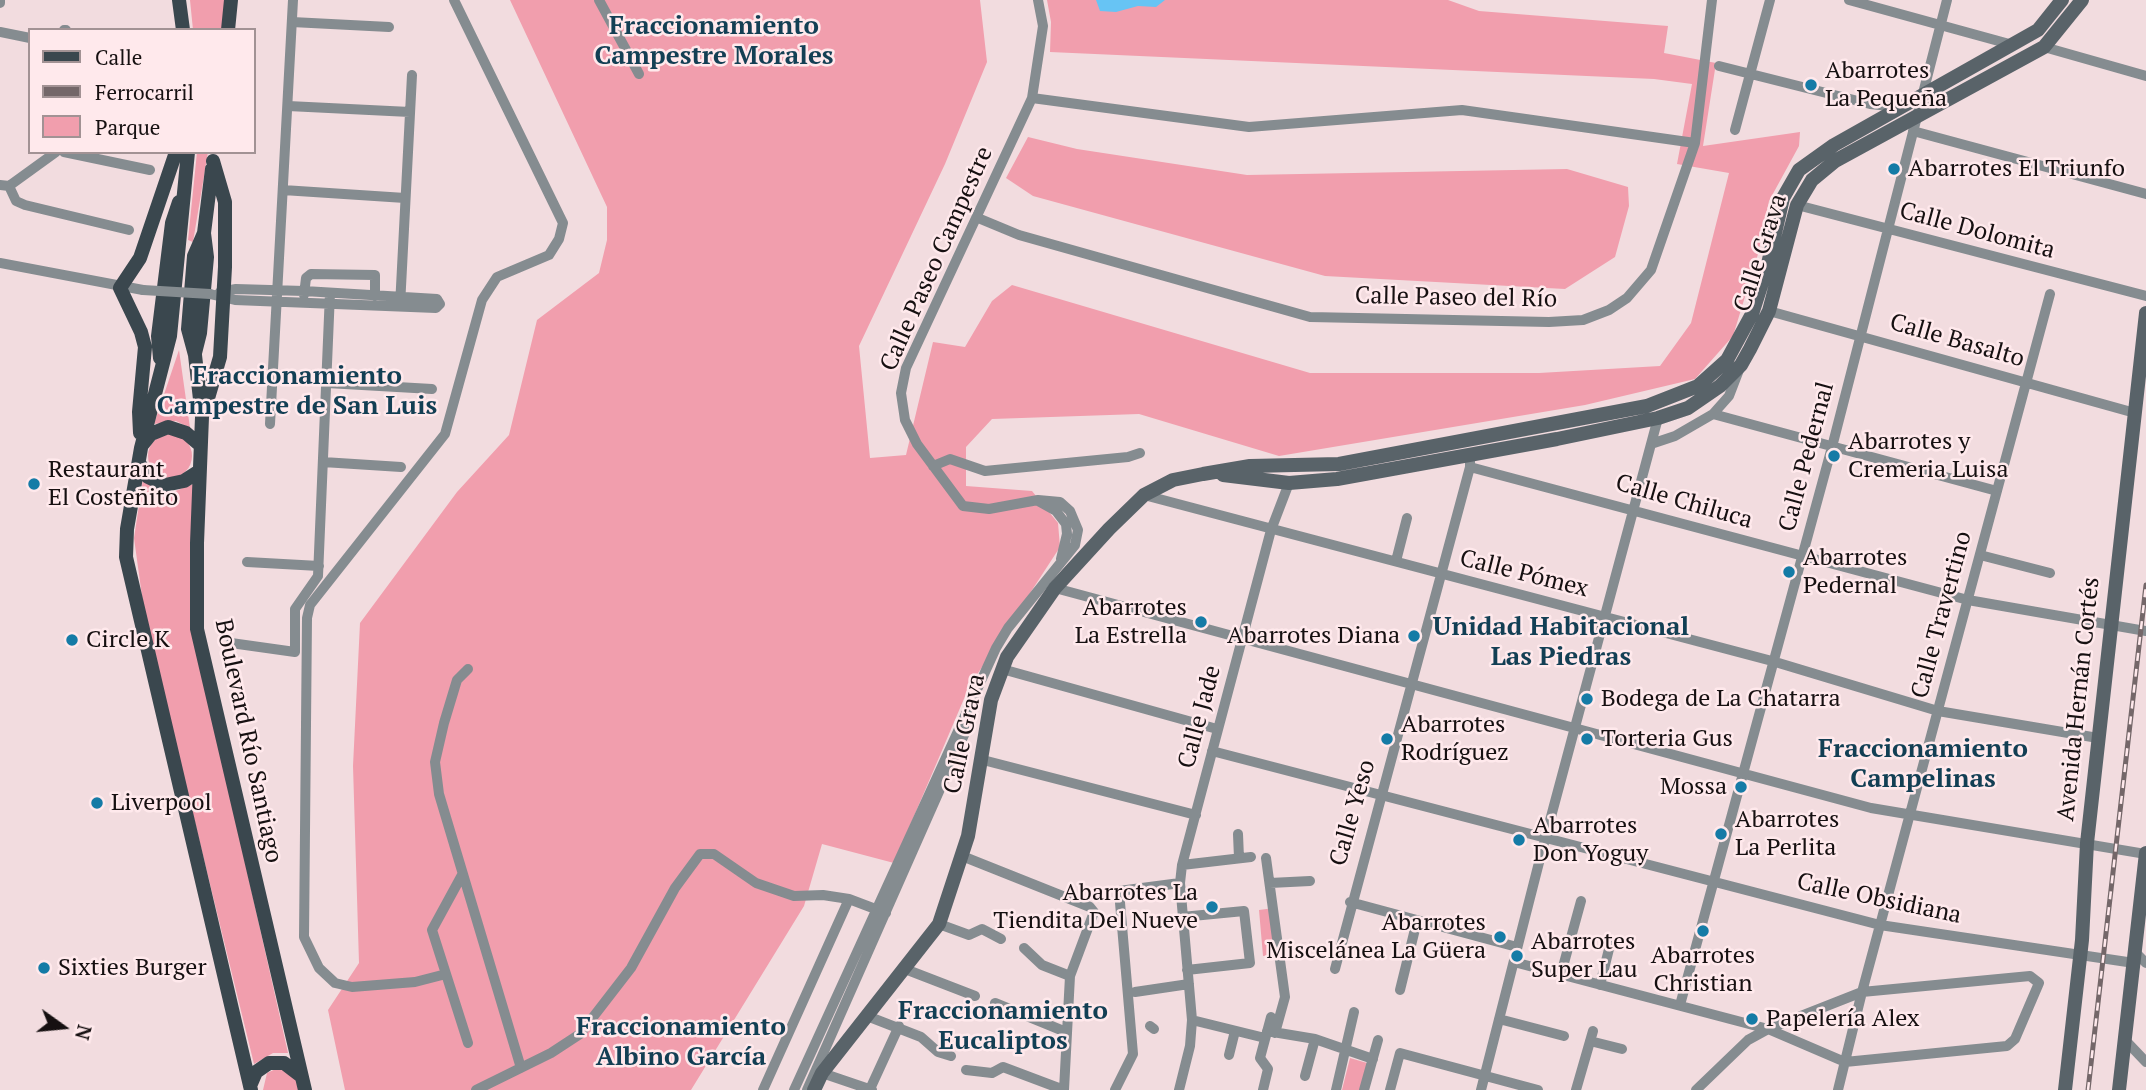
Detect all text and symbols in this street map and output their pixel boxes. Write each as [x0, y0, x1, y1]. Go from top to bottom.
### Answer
district label: Fraccionamiento Campestre Morales [594, 11, 834, 72]
legend [28, 28, 256, 154]
text: Calle [95, 43, 142, 71]
place label: Abarrotes La Pequeña [1825, 57, 1947, 113]
marker: Abarrotes La Pequeña [1803, 77, 1819, 93]
text: Ferrocarril [95, 78, 194, 106]
text: Parque [95, 113, 160, 141]
street label: Calle Paseo Campestre [875, 142, 999, 376]
place label: Abarrotes El Triunfo [1908, 155, 2125, 183]
marker: Abarrotes El Triunfo [1886, 161, 1902, 177]
street label: Calle Grava [1728, 191, 1794, 315]
street label: Calle Dolomita [1896, 196, 2058, 266]
street label: Calle Paseo del Río [1355, 282, 1557, 314]
street label: Calle Basalto [1886, 308, 2028, 374]
district label: Fraccionamiento Campestre de San Luis [157, 361, 437, 422]
street label: Calle Pedernal [1773, 379, 1841, 535]
place label: Abarrotes y Cremeria Luisa [1848, 428, 2009, 484]
marker: Abarrotes y Cremeria Luisa [1826, 448, 1842, 464]
place label: Restaurant El Costeñito [48, 456, 178, 512]
street label: Calle Chiluca [1612, 469, 1756, 535]
marker: Restaurant El Costeñito [26, 476, 42, 492]
street label: Calle Travertino [1906, 528, 1978, 702]
street label: Calle Pómex [1457, 544, 1591, 604]
place label: Abarrotes Pedernal [1803, 544, 1907, 600]
marker: Abarrotes Pedernal [1781, 564, 1797, 580]
street label: Avenida Hernán Cortés [2052, 576, 2106, 822]
place label: Abarrotes La Estrella [1075, 594, 1187, 650]
district label: Unidad Habitacional Las Piedras [1433, 612, 1689, 674]
marker: Abarrotes La Estrella [1193, 614, 1209, 630]
street label: Boulevard Río Santiago [208, 617, 288, 865]
place label: Abarrotes Diana [1227, 622, 1400, 650]
place label: Circle K [86, 626, 170, 654]
marker: Abarrotes Diana [1406, 628, 1422, 644]
marker: Circle K [64, 632, 80, 648]
street label: Calle Jade [1172, 662, 1228, 772]
street label: Calle Grava [938, 671, 992, 797]
place label: Bodega de La Chatarra [1601, 685, 1841, 713]
marker: Bodega de La Chatarra [1579, 691, 1595, 707]
place label: Abarrotes Rodríguez [1401, 711, 1509, 767]
place label: Torteria Gus [1601, 725, 1733, 753]
marker: Abarrotes Rodríguez [1379, 731, 1395, 747]
marker: Torteria Gus [1579, 731, 1595, 747]
district label: Fraccionamiento Campelinas [1818, 734, 2028, 796]
street label: Calle Yeso [1324, 757, 1382, 869]
place label: Mossa [1660, 773, 1727, 801]
marker: Mossa [1733, 779, 1749, 795]
place label: Liverpool [111, 789, 212, 817]
marker: Liverpool [89, 795, 105, 811]
place label: Abarrotes La Perlita [1735, 806, 1839, 862]
place label: Abarrotes Don Yoguy [1533, 812, 1648, 868]
marker: Abarrotes La Perlita [1713, 826, 1729, 842]
marker: Abarrotes Don Yoguy [1511, 832, 1527, 848]
street label: Calle Obsidiana [1794, 868, 1964, 930]
place label: Abarrotes La Tiendita Del Nueve [993, 879, 1198, 935]
marker: Abarrotes La Tiendita Del Nueve [1204, 899, 1220, 915]
place label: Abarrotes Miscelánea La Güera [1266, 909, 1486, 965]
marker: Abarrotes Christian [1695, 923, 1711, 939]
place label: Abarrotes Super Lau [1531, 928, 1637, 984]
marker: Abarrotes Miscelánea La Güera [1492, 929, 1508, 945]
place label: Abarrotes Christian [1651, 942, 1755, 998]
marker: Abarrotes Super Lau [1509, 948, 1525, 964]
place label: Sixties Burger [58, 954, 207, 982]
marker: Sixties Burger [36, 960, 52, 976]
north arrow [28, 992, 98, 1062]
district label: Fraccionamiento Eucaliptos [898, 996, 1108, 1058]
place label: Papelería Alex [1766, 1005, 1919, 1033]
marker: Papelería Alex [1744, 1011, 1760, 1027]
district label: Fraccionamiento Albino García [576, 1012, 786, 1074]
text: N [70, 1022, 98, 1043]

